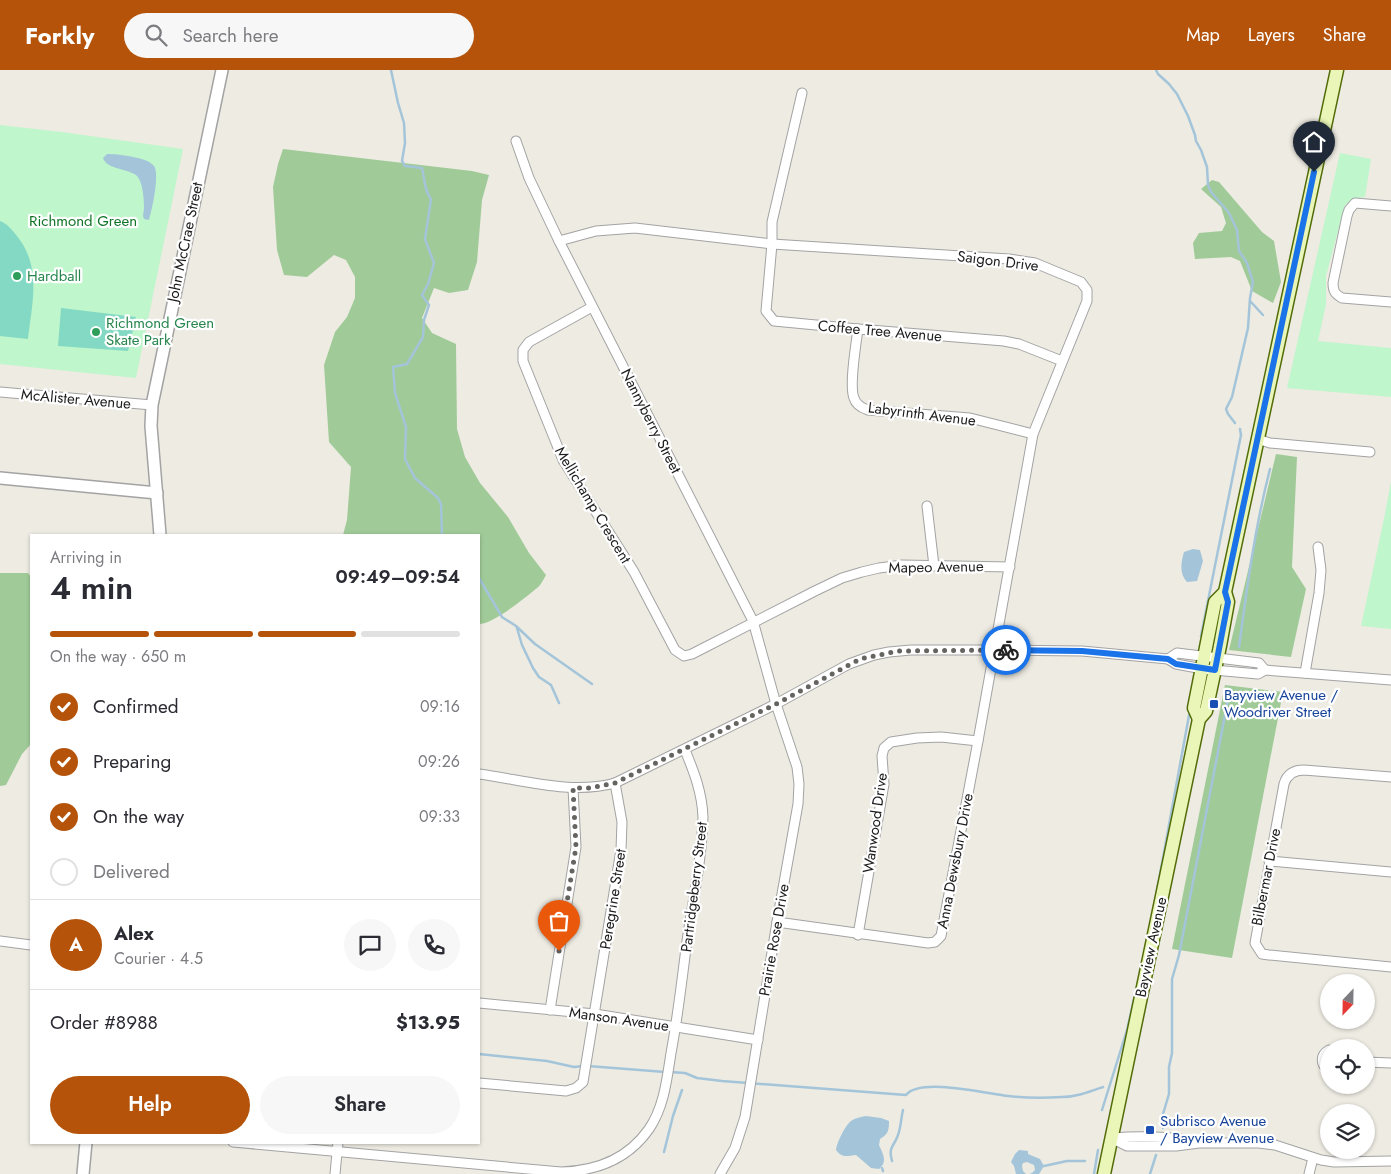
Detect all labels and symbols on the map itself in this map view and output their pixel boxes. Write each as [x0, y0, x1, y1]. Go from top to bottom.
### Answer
pin [1293, 121, 1335, 172]
street label: John McCrae Street [161, 180, 209, 306]
park label: Richmond Green [29, 210, 137, 232]
street label: Saigon Drive [956, 245, 1040, 277]
place label: Hardball [27, 265, 81, 287]
marker: Hardball [11, 270, 23, 282]
place label: Richmond Green Skate Park [106, 312, 214, 351]
street label: Coffee Tree Avenue [817, 315, 943, 347]
marker: Richmond Green Skate Park [90, 326, 102, 338]
street label: Nannyberry Street [615, 365, 687, 478]
street label: McAlister Avenue [20, 383, 132, 415]
street label: Labyrinth Avenue [867, 396, 977, 432]
street label: Mellichamp Crescent [549, 442, 637, 568]
street label: Mapeo Avenue [888, 555, 984, 579]
courier [981, 625, 1031, 675]
place label: Bayview Avenue / Woodriver Street [1224, 684, 1338, 723]
marker: Bayview Avenue / Woodriver Street [1208, 698, 1220, 710]
street label: Wanwood Drive [857, 771, 893, 875]
street label: Anna Dewsbury Drive [931, 791, 979, 931]
street label: Partridgeberry Street [675, 820, 713, 954]
street label: Bilbermar Drive [1246, 826, 1286, 928]
street label: Peregrine Street [594, 847, 632, 951]
street label: Prairie Rose Drive [753, 882, 795, 998]
street label: Bayview Avenue [1130, 895, 1172, 999]
pin [538, 900, 580, 951]
north arrow [1320, 974, 1375, 1029]
street label: Manson Avenue [568, 1001, 671, 1037]
place label: Subrisco Avenue / Bayview Avenue [1160, 1110, 1274, 1149]
marker: Subrisco Avenue / Bayview Avenue [1144, 1124, 1156, 1136]

